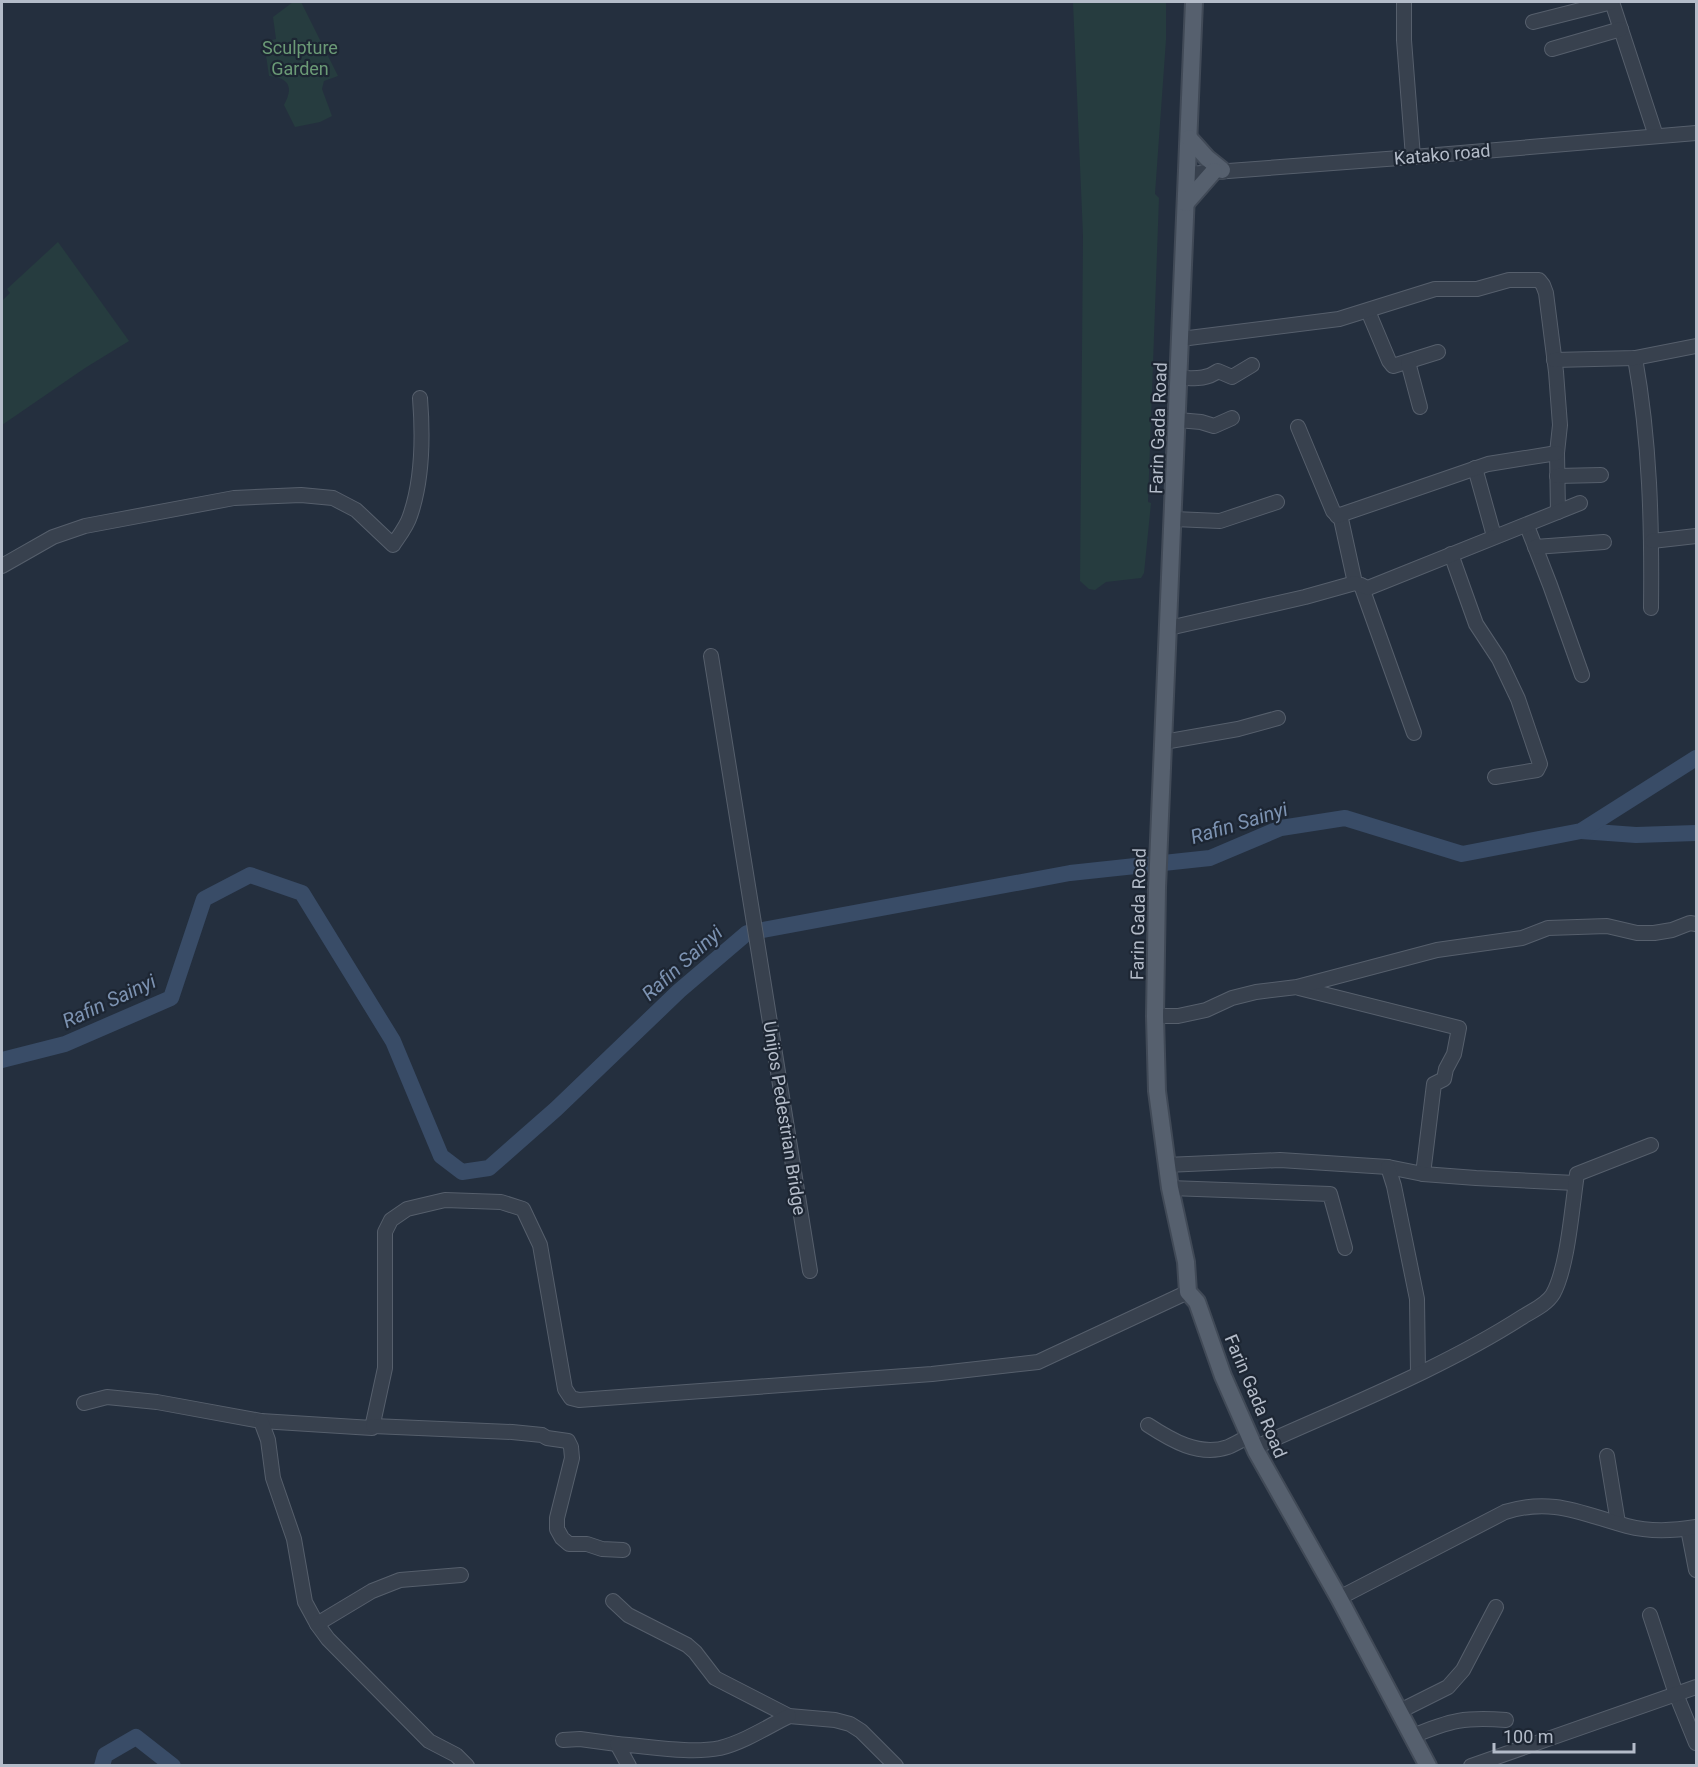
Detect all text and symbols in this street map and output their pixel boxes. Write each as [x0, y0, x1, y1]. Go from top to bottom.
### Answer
park label: Sculpture Garden [262, 37, 338, 79]
street label: Katako road [1393, 139, 1491, 169]
street label: Farin Gada Road [1145, 362, 1171, 494]
water label: Rafin Sainyi [1188, 797, 1291, 849]
street label: Farin Gada Road [1126, 848, 1150, 980]
water label: Rafin Sainyi [637, 920, 728, 1005]
water label: Rafin Sainyi [58, 969, 160, 1033]
street label: Unijos Pedestrian Bridge [759, 1019, 811, 1217]
street label: Farin Gada Road [1221, 1331, 1291, 1461]
scale bar [1494, 1716, 1634, 1754]
text: 100 m [1503, 1726, 1554, 1747]

